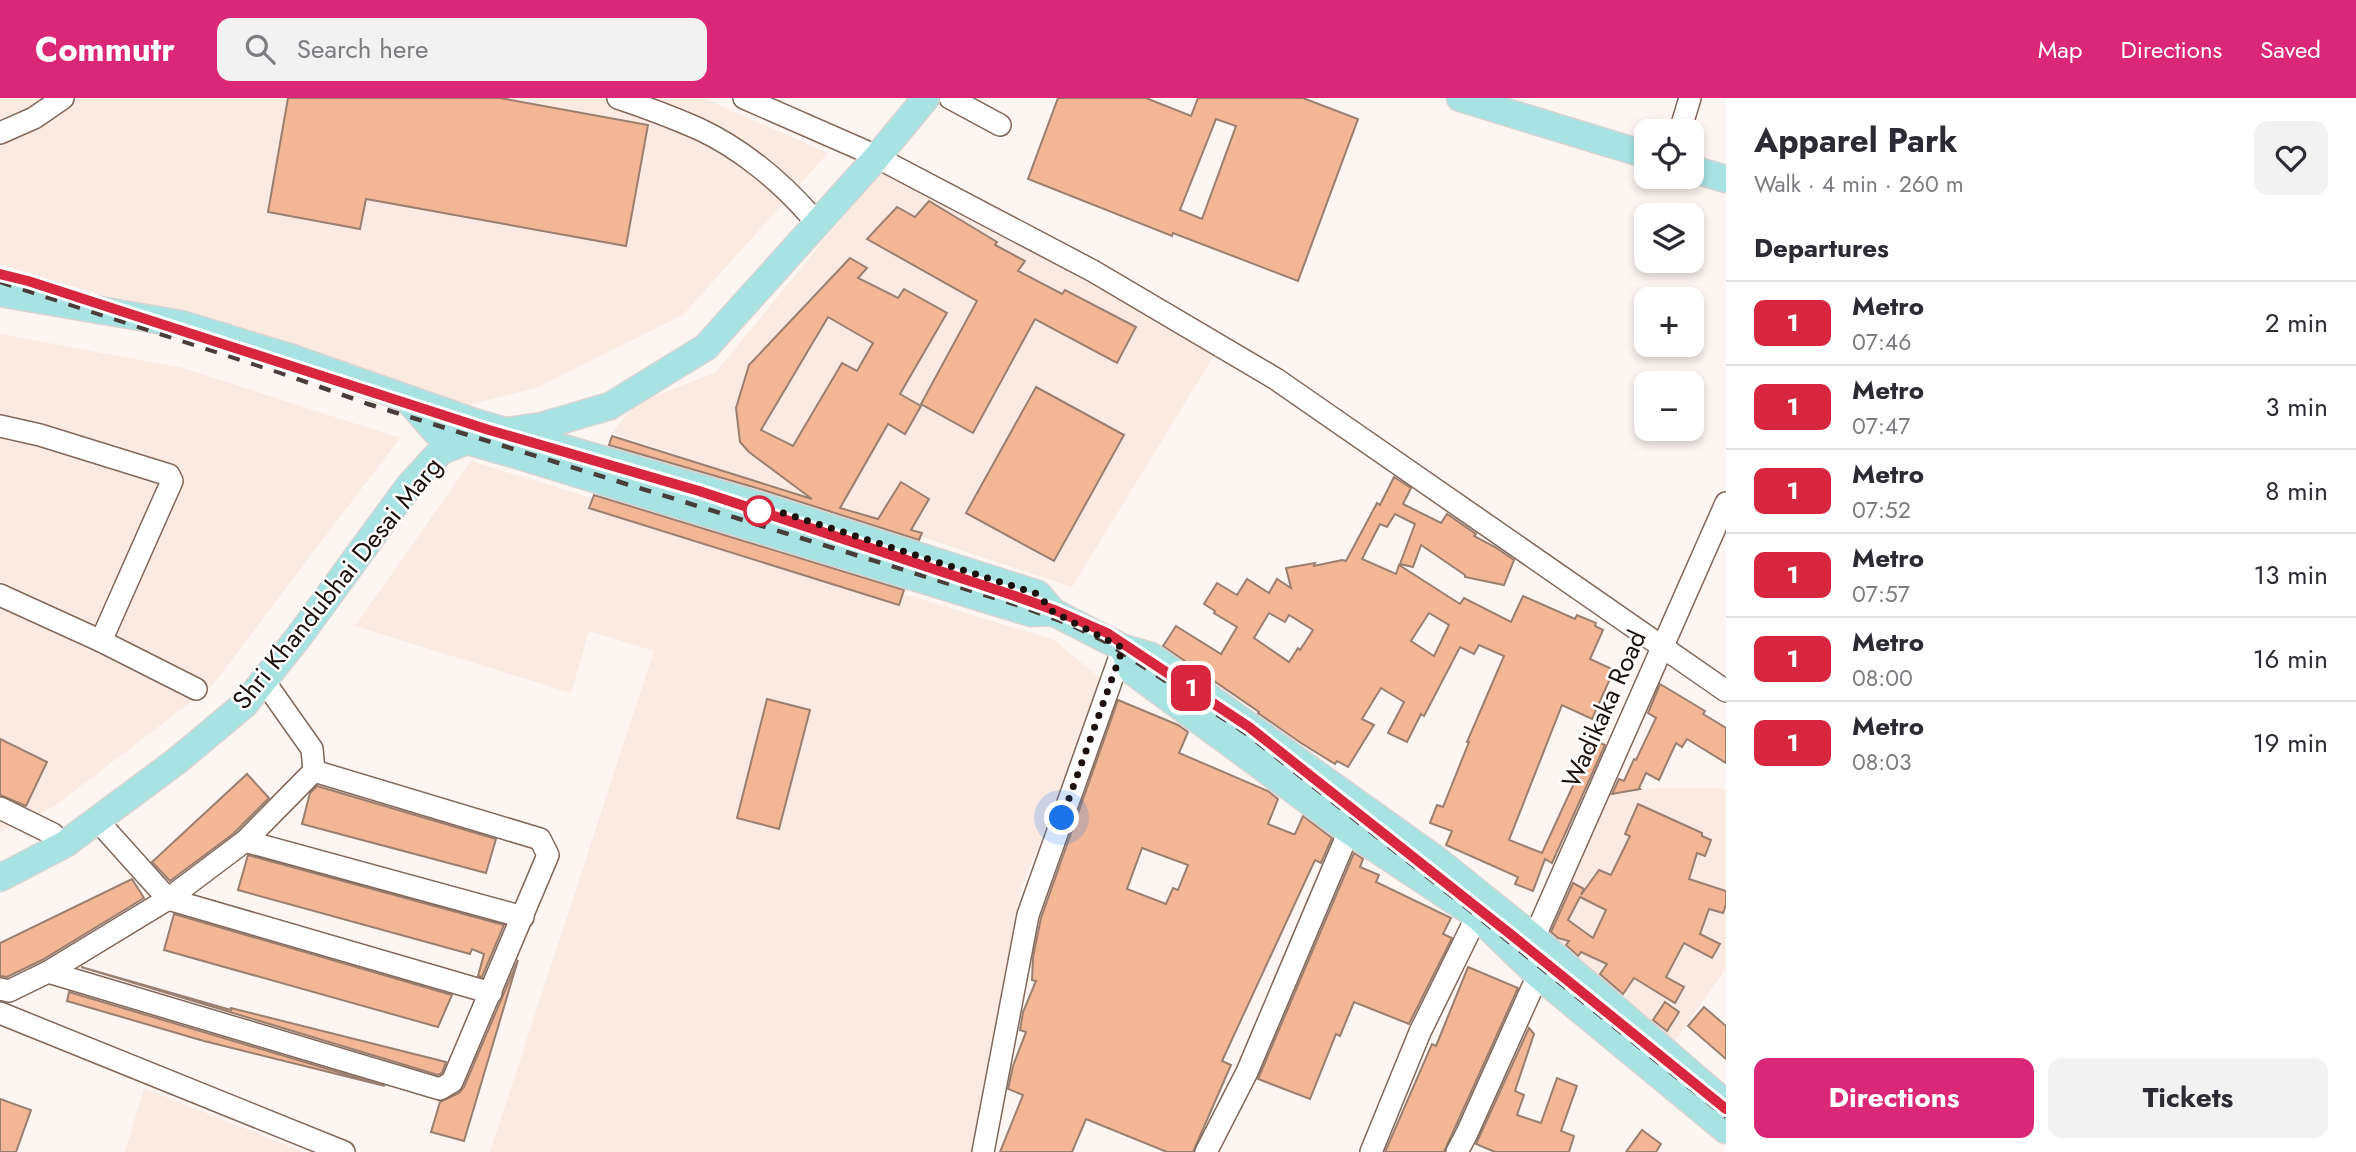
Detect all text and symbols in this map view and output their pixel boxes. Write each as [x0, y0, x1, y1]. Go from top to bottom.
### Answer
search box [217, 18, 707, 81]
text: Commutr [35, 26, 175, 73]
icon: search [241, 30, 279, 68]
text: Search here [297, 30, 428, 68]
text: Map [2038, 32, 2083, 67]
text: Directions [2121, 32, 2222, 67]
text: Saved [2260, 32, 2321, 67]
text: Apparel Park [1754, 117, 1958, 164]
map controls [1634, 119, 1704, 441]
button: locate [1634, 119, 1704, 189]
button: heart [2254, 121, 2328, 195]
text: Walk · 4 min · 260 m [1754, 167, 1964, 201]
button: layers [1634, 203, 1704, 273]
text: Departures [1754, 229, 1889, 267]
button: + [1634, 287, 1704, 357]
text: Metro [1852, 287, 1924, 325]
text: 2 min [2265, 304, 2328, 342]
text: 1 [1786, 305, 1799, 340]
text: 07:46 [1852, 325, 1911, 359]
button: − [1634, 371, 1704, 441]
text: Metro [1852, 371, 1924, 409]
text: 3 min [2265, 388, 2328, 426]
text: 1 [1786, 389, 1799, 424]
text: 07:47 [1852, 409, 1910, 443]
street label: Shri Khandubhai Desai Marg [223, 448, 451, 718]
text: Metro [1852, 455, 1924, 493]
text: 8 min [2265, 472, 2328, 510]
text: 1 [1786, 473, 1799, 508]
text: 07:52 [1852, 493, 1911, 527]
unlabelled marker [744, 496, 774, 526]
text: Metro [1852, 539, 1924, 577]
text: 13 min [2254, 556, 2328, 594]
text: 1 [1786, 557, 1799, 592]
text: 07:57 [1852, 577, 1910, 611]
text: Metro [1852, 623, 1924, 661]
street label: Wadikaka Road [1552, 624, 1656, 794]
text: 16 min [2253, 640, 2328, 678]
text: 1 [1786, 641, 1799, 676]
text: 08:00 [1852, 661, 1913, 695]
line badge: 1 [1168, 665, 1214, 711]
text: 1 [1185, 670, 1197, 705]
text: Metro [1852, 707, 1924, 745]
text: 19 min [2253, 724, 2328, 762]
text: 1 [1786, 725, 1799, 760]
text: 08:03 [1852, 745, 1912, 779]
your location [1044, 800, 1079, 835]
button: Directions [1754, 1058, 2034, 1138]
button: Tickets [2048, 1058, 2328, 1138]

